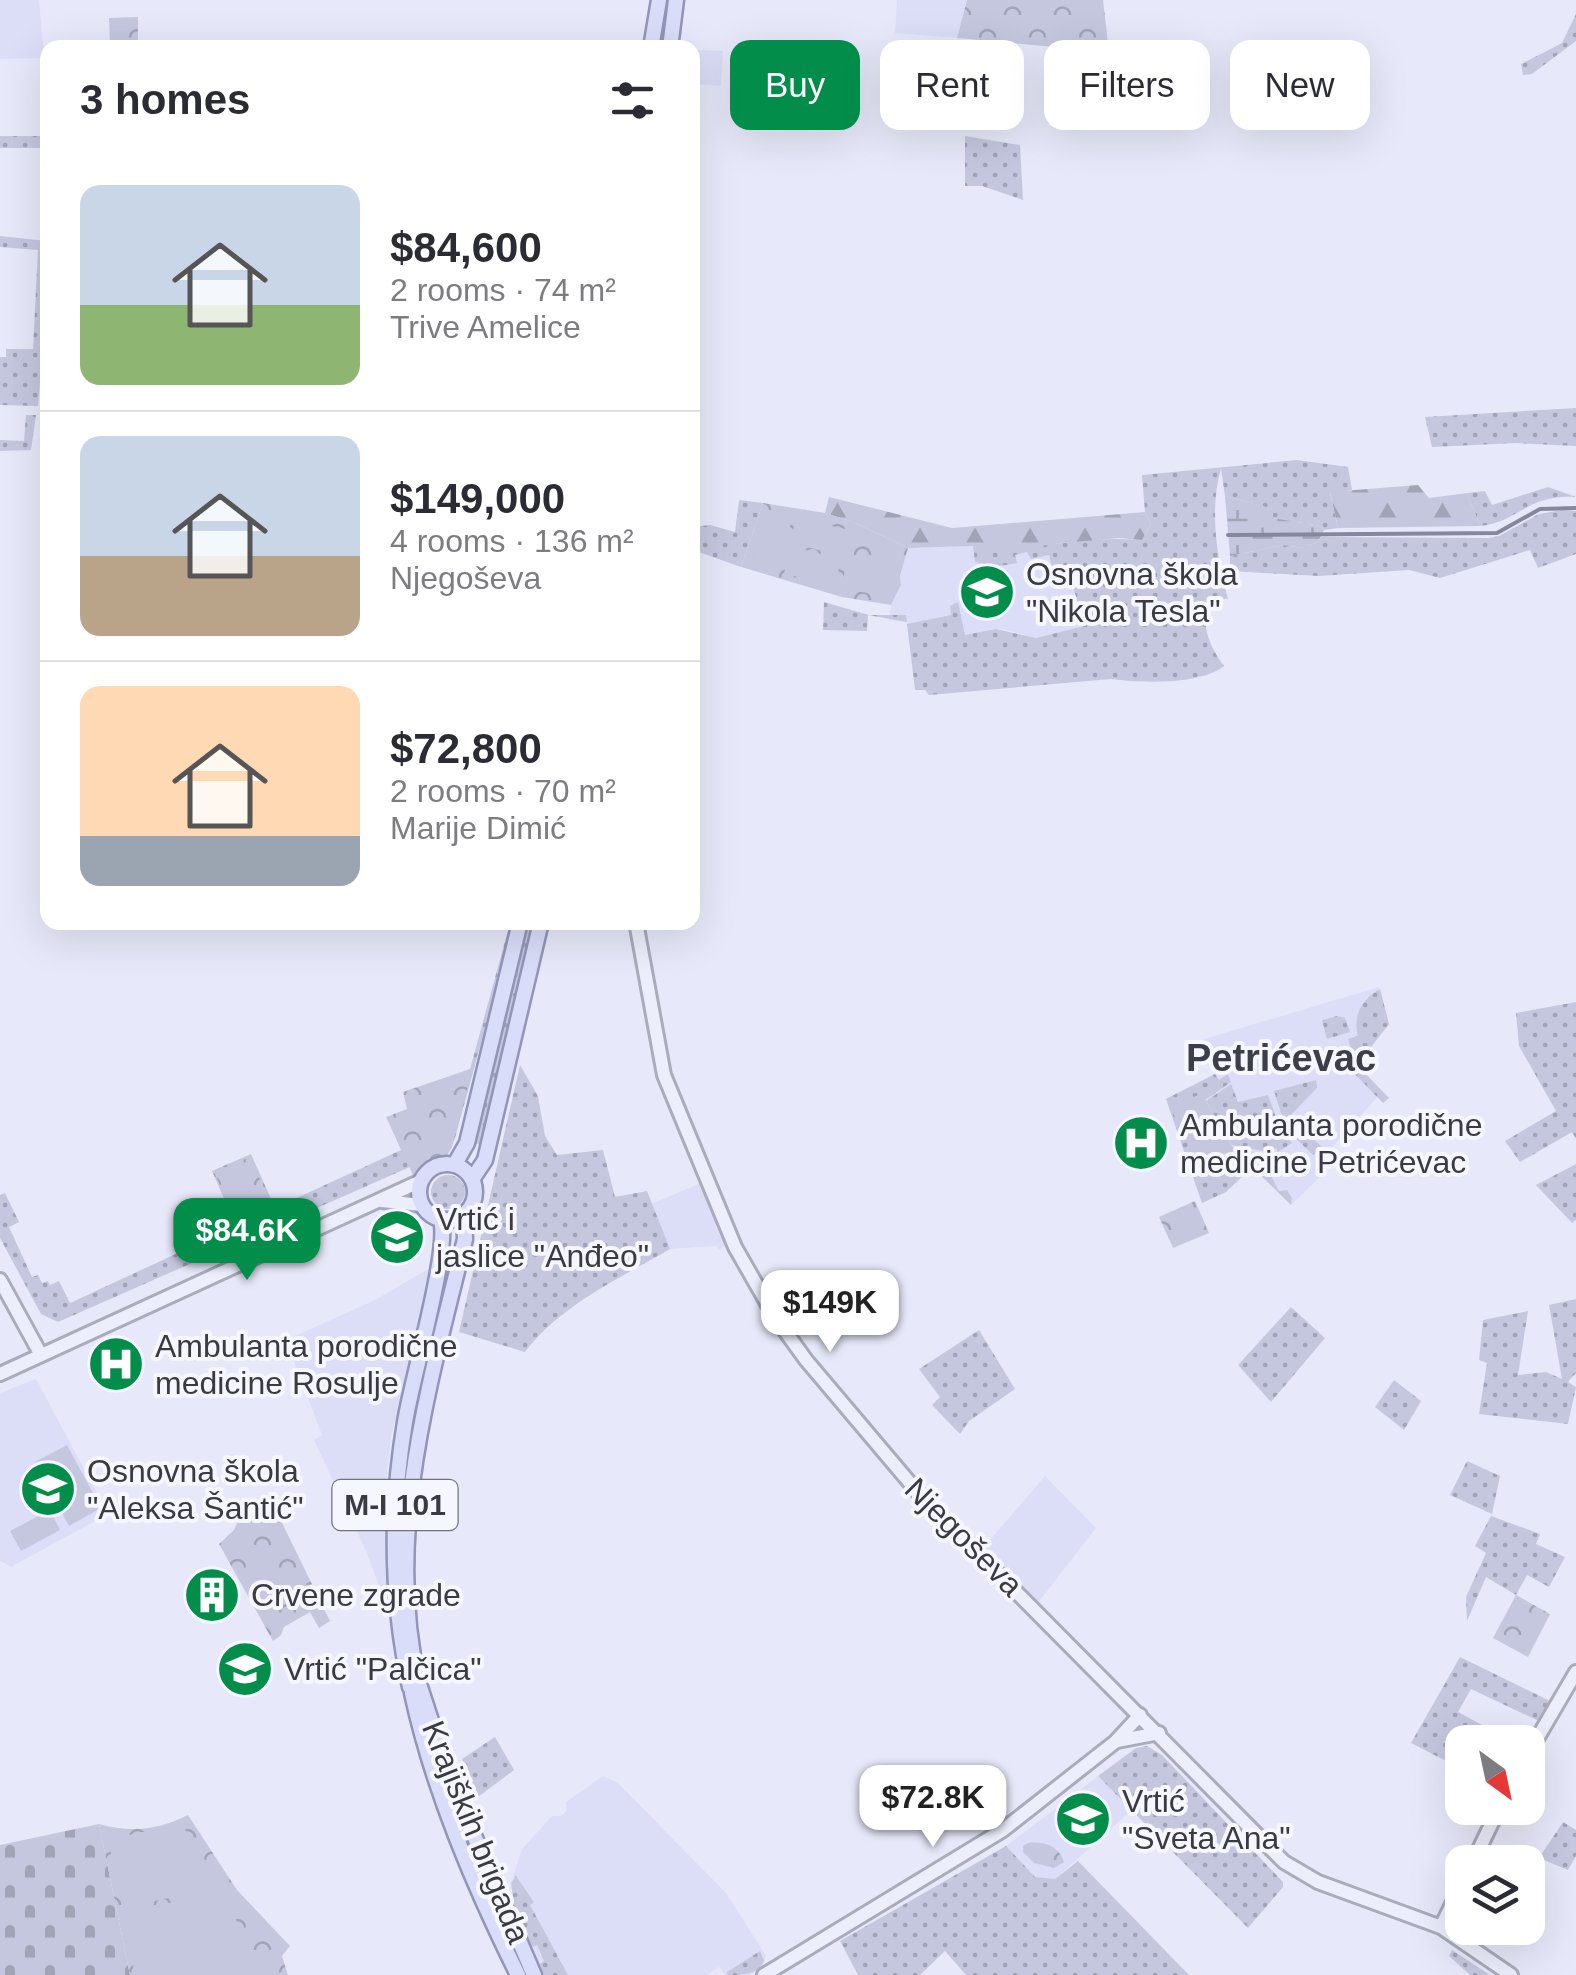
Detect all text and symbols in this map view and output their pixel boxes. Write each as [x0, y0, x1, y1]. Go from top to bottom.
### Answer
chip: Buy [730, 40, 860, 130]
chip: Rent [880, 40, 1024, 130]
chip: Filters [1044, 40, 1210, 130]
chip: New [1230, 40, 1370, 130]
icon: filters [605, 73, 660, 128]
text: 3 homes [80, 76, 250, 123]
text: $84,600 [390, 224, 542, 271]
icon: home [160, 225, 280, 345]
text: 2 rooms · 74 m² [390, 272, 616, 308]
text: Trive Amelice [390, 309, 581, 345]
text: $149,000 [390, 475, 565, 522]
icon: home [160, 476, 280, 596]
text: 4 rooms · 136 m² [390, 523, 634, 559]
place label: Osnovna škola "Nikola Tesla" [1026, 556, 1238, 629]
text: Njegoševa [390, 560, 541, 596]
school or university icon: Osnovna škola "Nikola Tesla" [957, 562, 1017, 622]
text: $72,800 [390, 725, 542, 772]
icon: home [160, 726, 280, 846]
text: 2 rooms · 70 m² [390, 773, 616, 809]
text: Marije Dimić [390, 810, 566, 846]
district label: Petrićevac [1186, 1037, 1376, 1079]
place label: Ambulanta porodične medicine Petrićevac [1180, 1107, 1482, 1180]
hospital icon: Ambulanta porodične medicine Petrićevac [1111, 1113, 1171, 1173]
pin: $84.6K [166, 1198, 328, 1283]
place label: Vrtić i jaslice "Anđeo" [435, 1201, 649, 1274]
school or university icon: Vrtić i jaslice "Anđeo" [367, 1207, 427, 1267]
text: $84.6K [195, 1212, 299, 1248]
pin: $149K [760, 1270, 900, 1355]
text: $149K [783, 1284, 877, 1320]
place label: Ambulanta porodične medicine Rosulje [155, 1328, 457, 1401]
hospital icon: Ambulanta porodične medicine Rosulje [86, 1334, 146, 1394]
place label: Osnovna škola "Aleksa Šantić" [87, 1453, 304, 1526]
school or university icon: Osnovna škola "Aleksa Šantić" [18, 1459, 78, 1519]
street label: Njegoševa [898, 1471, 1030, 1603]
road number: M-I 101 [332, 1480, 458, 1530]
building icon: Crvene zgrade [182, 1565, 242, 1625]
place label: Crvene zgrade [251, 1577, 461, 1613]
school or university icon: Vrtić "Palčica" [215, 1639, 275, 1699]
place label: Vrtić "Palčica" [284, 1651, 482, 1687]
street label: Krajiških brigada [415, 1716, 537, 1949]
north arrow [1445, 1725, 1545, 1825]
map controls [1445, 1725, 1545, 1945]
pin: $72.8K [852, 1765, 1014, 1850]
text: $72.8K [881, 1779, 985, 1815]
place label: Vrtić "Sveta Ana" [1122, 1783, 1291, 1856]
school or university icon: Vrtić "Sveta Ana" [1053, 1789, 1113, 1849]
button: layers [1445, 1845, 1545, 1945]

